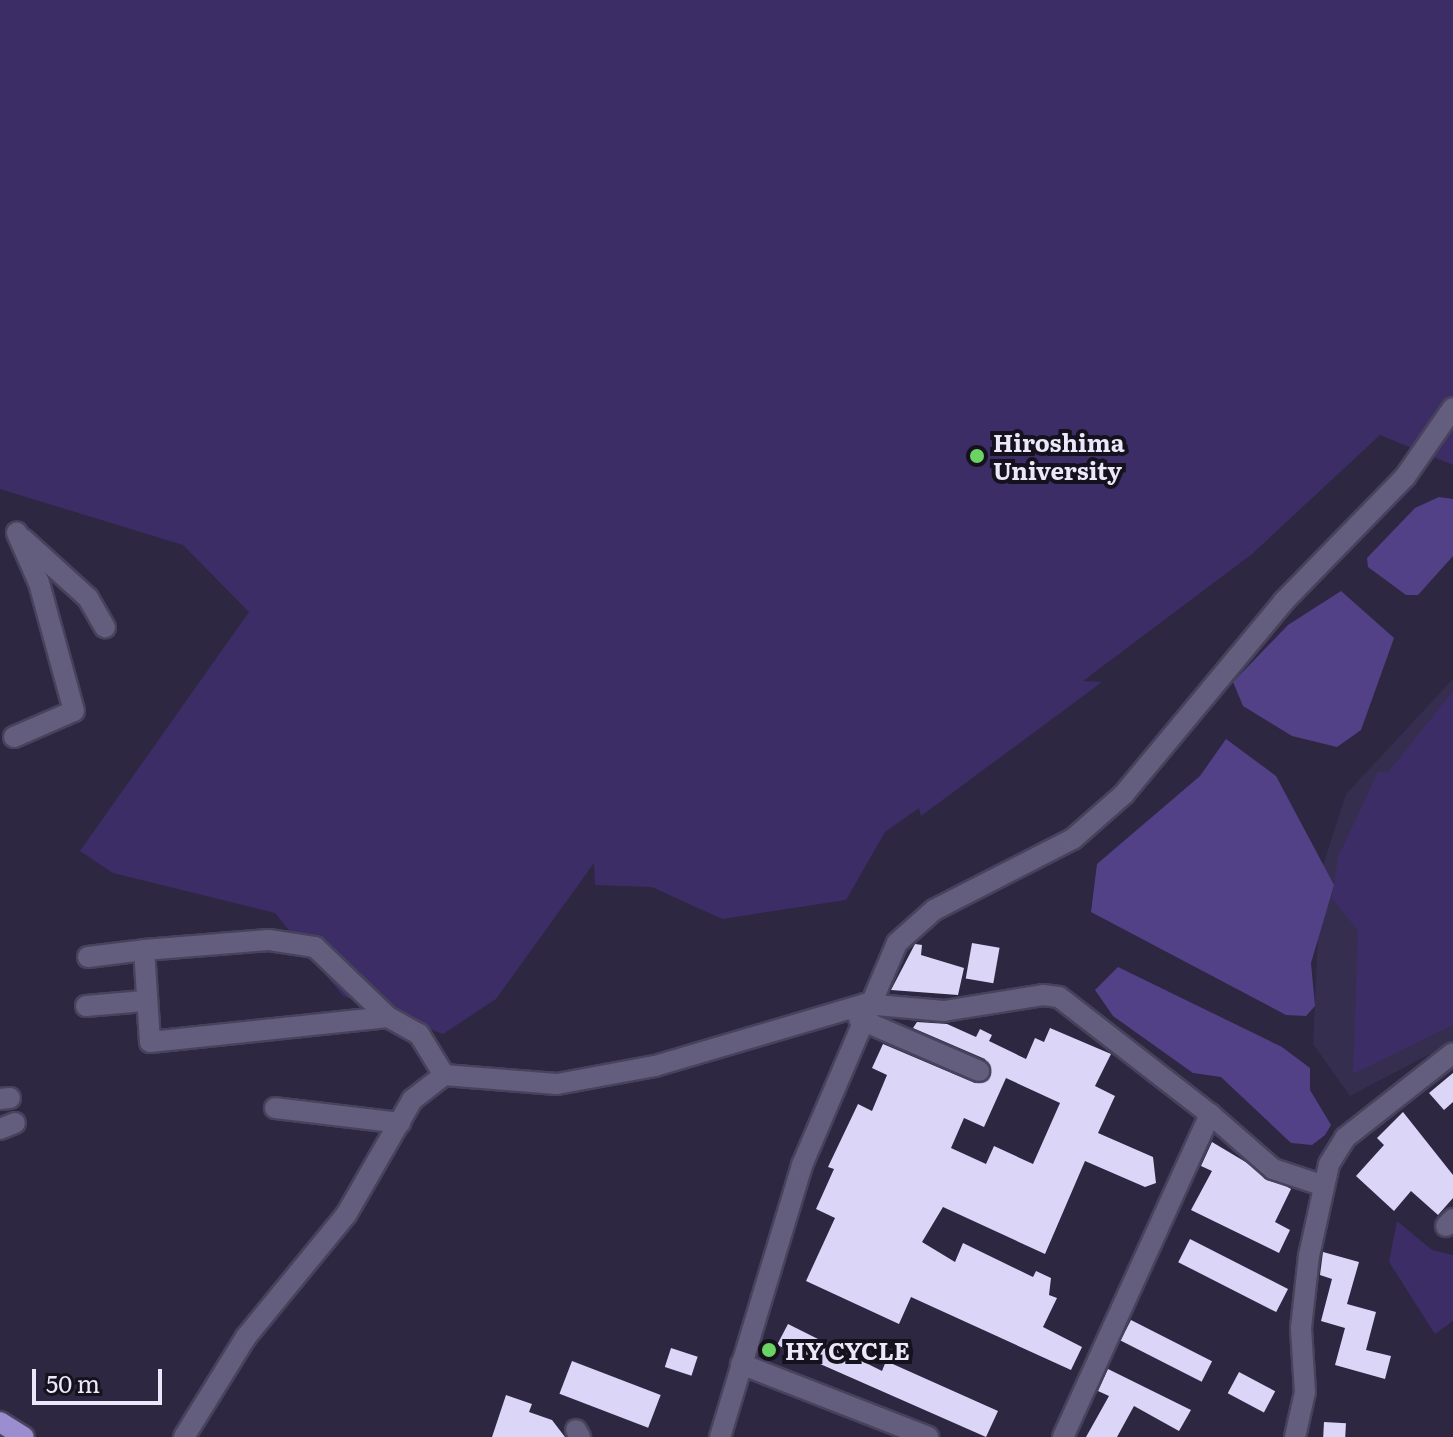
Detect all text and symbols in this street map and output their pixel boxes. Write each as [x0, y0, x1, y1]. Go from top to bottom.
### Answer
place label: Hiroshima University [993, 428, 1125, 484]
marker: Hiroshima University [968, 447, 986, 465]
place label: HY CYCLE [785, 1336, 910, 1364]
marker: HY CYCLE [760, 1341, 778, 1359]
scale bar [36, 1353, 166, 1403]
text: 50 m [46, 1365, 100, 1400]

